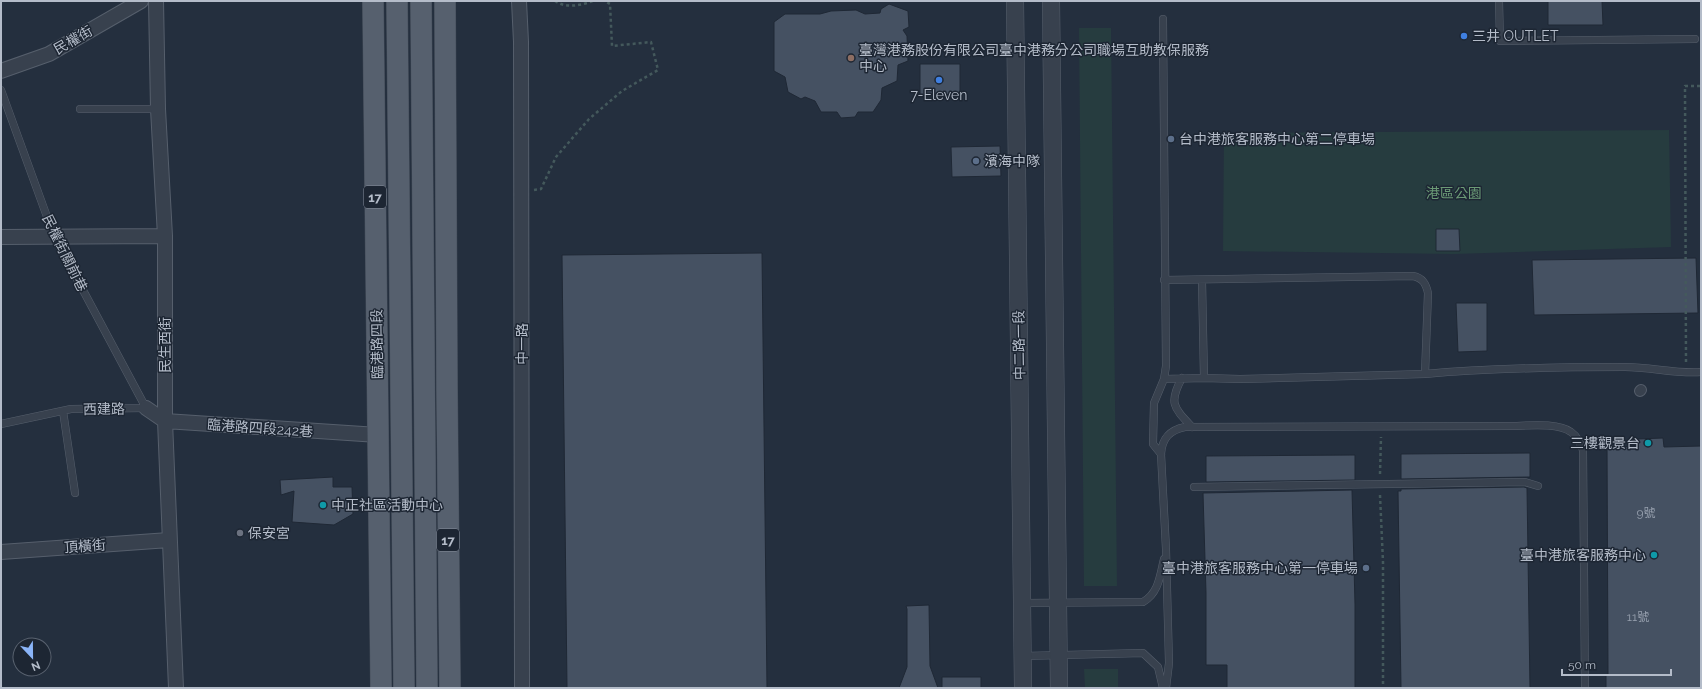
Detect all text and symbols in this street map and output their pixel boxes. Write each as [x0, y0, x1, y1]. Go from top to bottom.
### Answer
street label: 民權街 [51, 23, 95, 57]
place label: 三井 OUTLET [1472, 28, 1559, 44]
marker: 三井 OUTLET [1459, 31, 1469, 41]
place label: 臺灣港務股份有限公司臺中港務分公司職場互助教保服務 中心 [859, 42, 1209, 74]
marker: 臺灣港務股份有限公司臺中港務分公司職場互助教保服務 中心 [846, 53, 856, 63]
marker: 7-Eleven [934, 75, 944, 85]
place label: 7-Eleven [911, 87, 967, 103]
place label: 台中港旅客服務中心第二停車場 [1179, 131, 1375, 147]
marker: 台中港旅客服務中心第二停車場 [1166, 134, 1176, 144]
place label: 濱海中隊 [984, 153, 1040, 169]
marker: 濱海中隊 [971, 156, 981, 166]
park label: 港區公園 [1426, 185, 1482, 201]
road number: 17 [364, 186, 386, 208]
street label: 民權街關前巷 [39, 212, 91, 294]
street label: 臨港路四段 [368, 309, 386, 379]
street label: 中二路一段 [1010, 310, 1028, 380]
street label: 民生西街 [157, 317, 173, 373]
street label: 中一路 [514, 323, 530, 365]
street label: 西建路 [83, 401, 125, 417]
street label: 臨港路四段242巷 [206, 416, 314, 440]
place label: 三樓觀景台 [1570, 435, 1640, 451]
marker: 三樓觀景台 [1643, 438, 1653, 448]
place label: 中正社區活動中心 [331, 497, 443, 513]
marker: 中正社區活動中心 [318, 500, 328, 510]
house number: 9號 [1636, 506, 1656, 520]
place label: 保安宮 [248, 525, 290, 541]
marker: 保安宮 [235, 528, 245, 538]
road number: 17 [437, 529, 459, 551]
street label: 頂橫街 [63, 537, 107, 555]
place label: 臺中港旅客服務中心 [1520, 547, 1646, 563]
marker: 臺中港旅客服務中心 [1649, 550, 1659, 560]
place label: 臺中港旅客服務中心第一停車場 [1162, 560, 1358, 576]
marker: 臺中港旅客服務中心第一停車場 [1361, 563, 1371, 573]
house number: 11號 [1627, 610, 1649, 624]
north arrow [12, 637, 52, 677]
scale bar [1562, 651, 1671, 677]
text: N [29, 658, 42, 673]
text: 50 m [1568, 658, 1596, 672]

